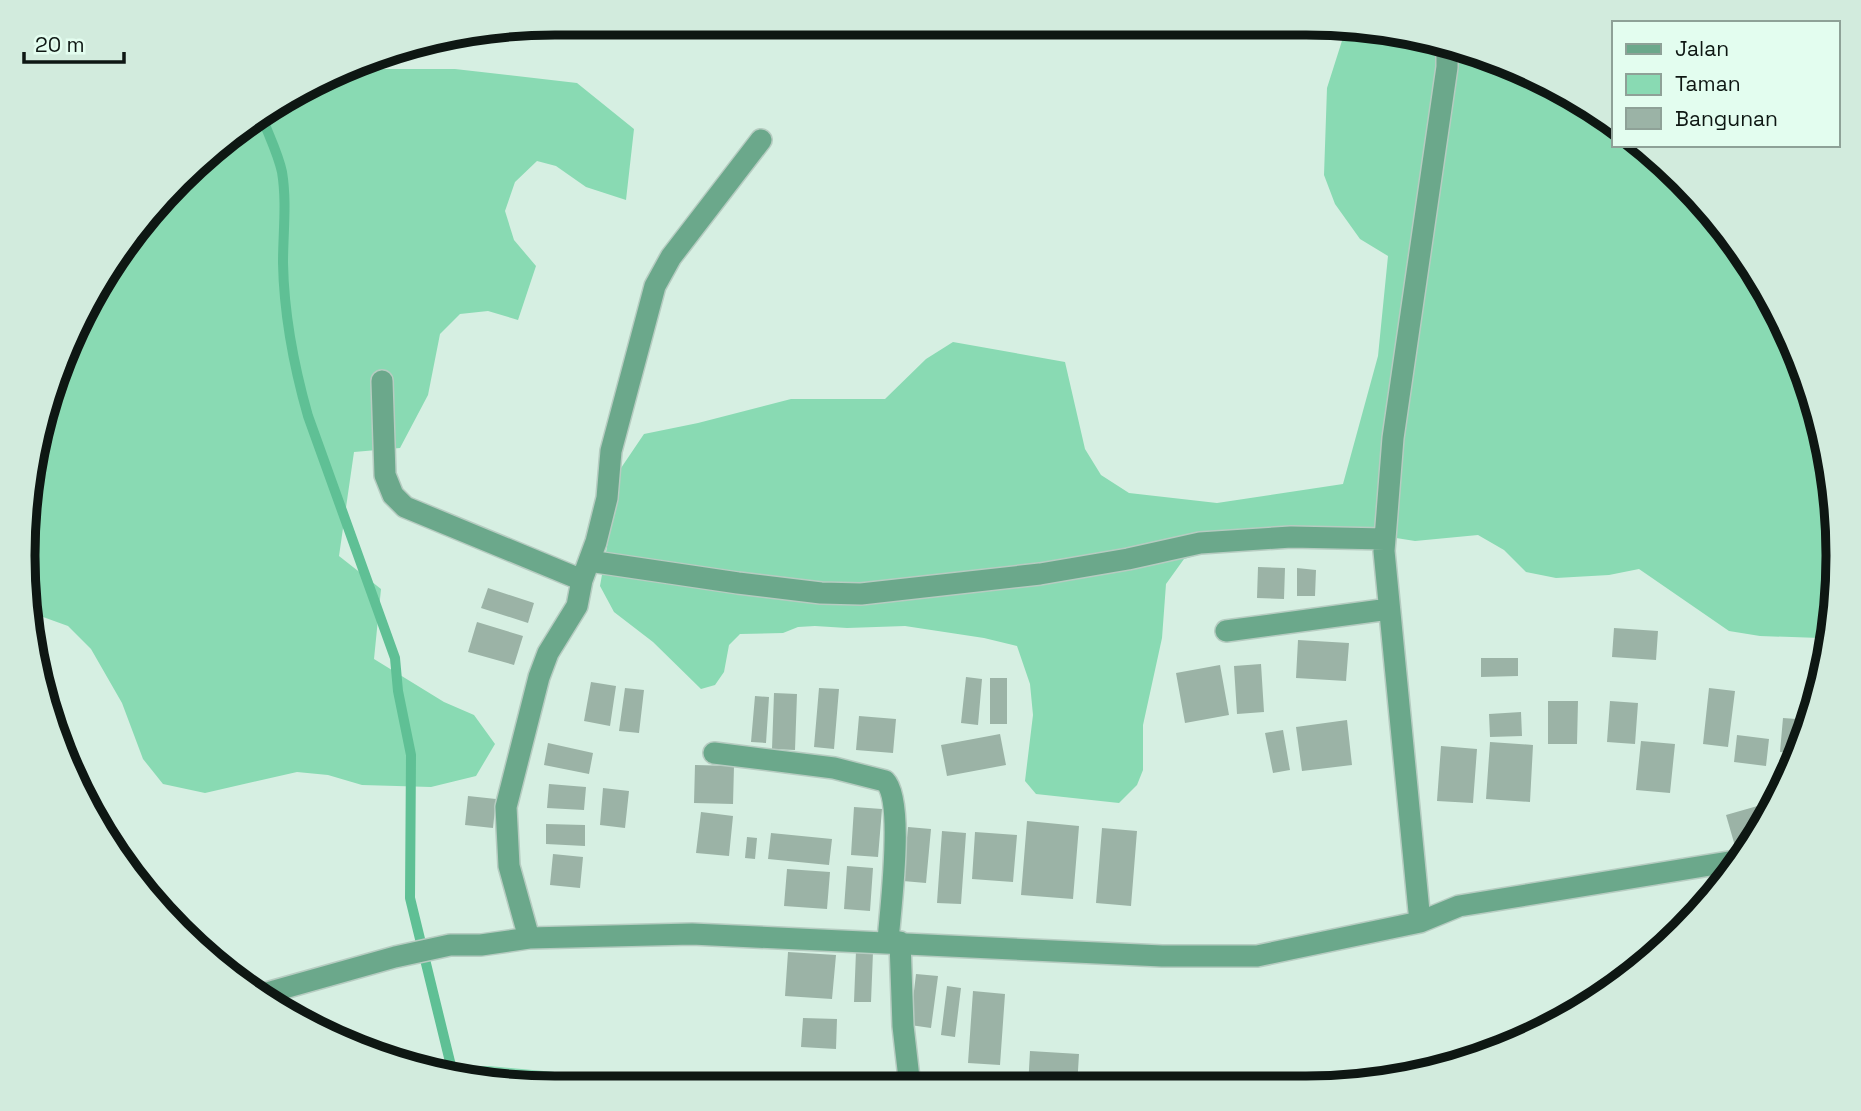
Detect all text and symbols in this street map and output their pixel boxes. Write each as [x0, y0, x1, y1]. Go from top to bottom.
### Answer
scale bar [24, 21, 124, 65]
legend [1612, 21, 1840, 147]
text: 20 m [35, 31, 85, 58]
text: Jalan [1675, 35, 1729, 62]
text: Taman [1675, 70, 1741, 97]
text: Bangunan [1675, 105, 1778, 132]

